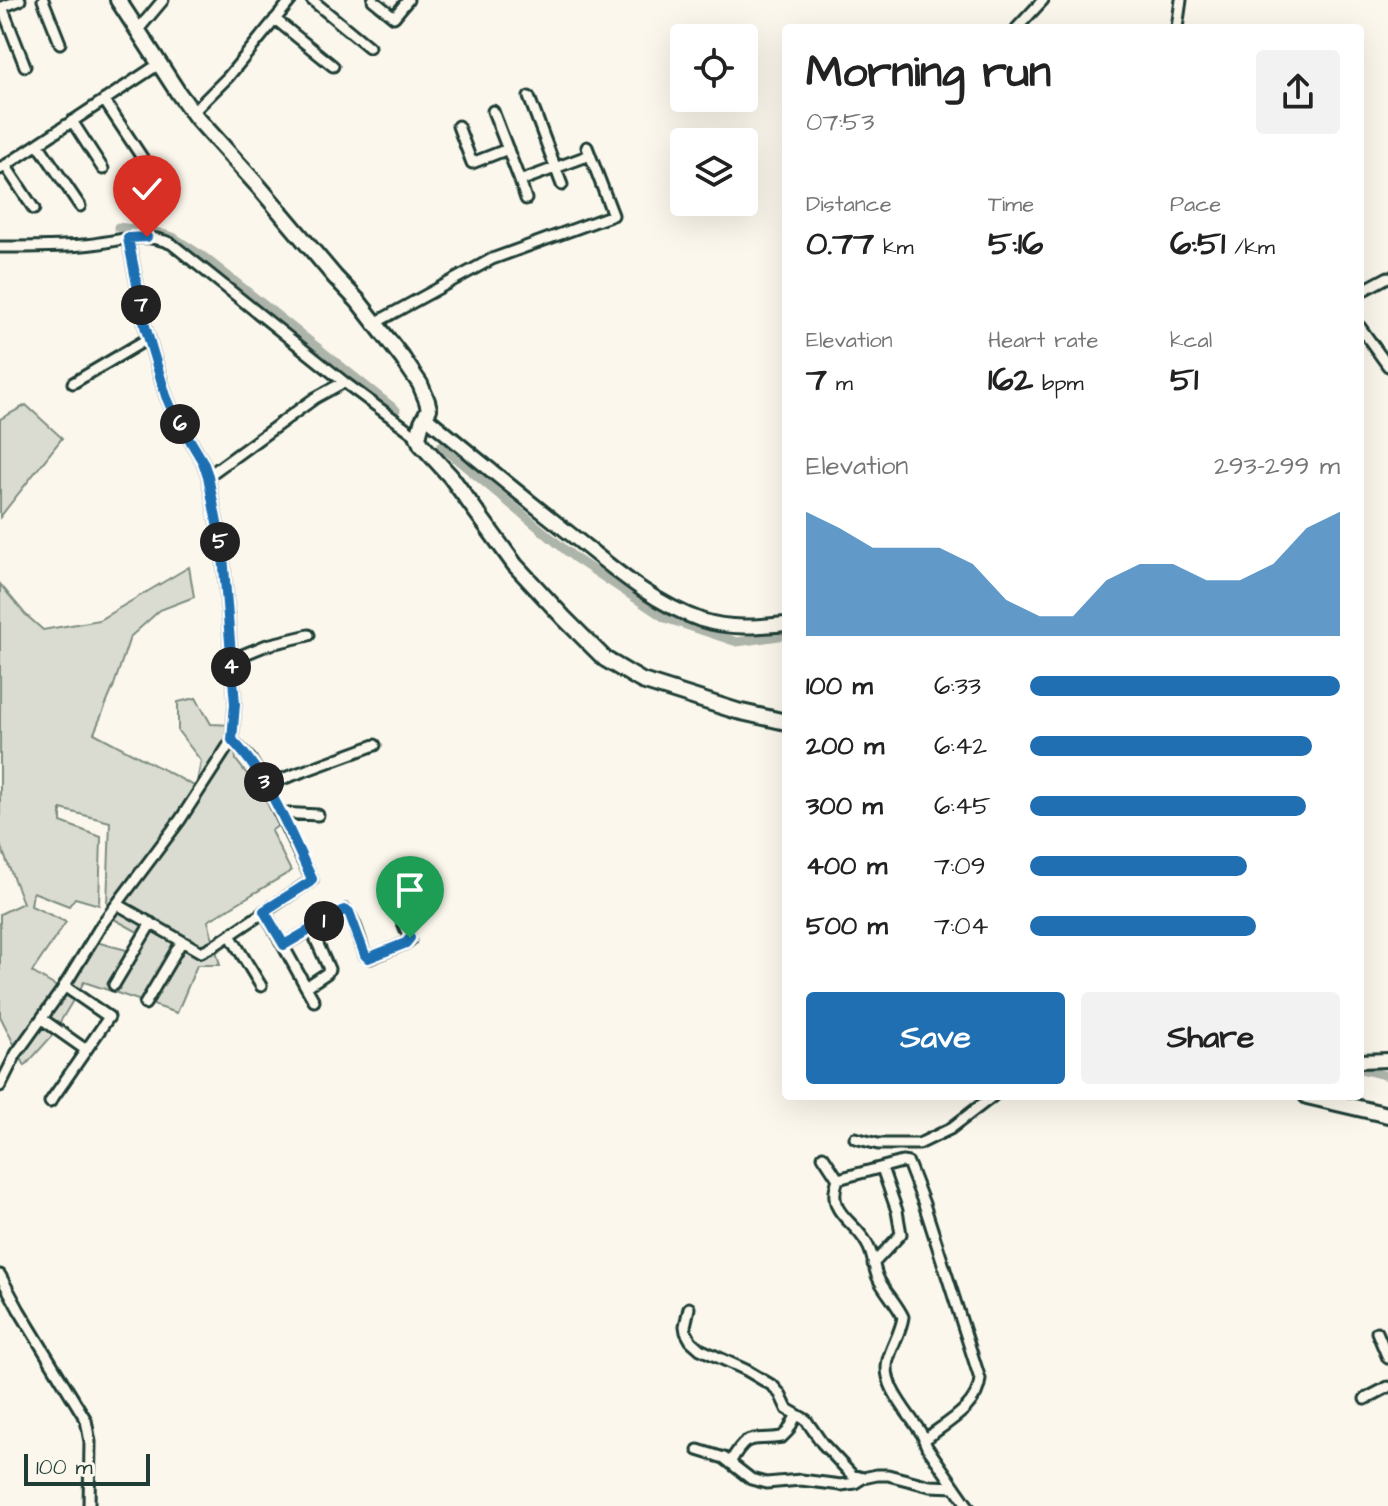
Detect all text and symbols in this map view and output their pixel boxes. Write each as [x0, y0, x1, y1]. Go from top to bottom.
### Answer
map controls [670, 24, 758, 216]
button: locate [670, 24, 758, 112]
text: Morning run [806, 43, 1051, 104]
button: share [1256, 50, 1340, 134]
text: 07:53 [806, 104, 874, 140]
button: layers [670, 128, 758, 216]
pin [113, 155, 181, 237]
icon: check [125, 167, 169, 211]
text: Distance [806, 189, 892, 220]
text: Time [988, 189, 1034, 220]
text: Pace [1170, 189, 1221, 220]
text: 0.77 [806, 220, 874, 268]
text: 5:16 [988, 220, 1043, 268]
text: 6:51 [1170, 220, 1225, 268]
text: km [874, 232, 914, 263]
text: /km [1225, 232, 1275, 263]
pin: 7 [121, 285, 161, 325]
text: 7 [134, 289, 148, 320]
text: Elevation [806, 325, 893, 356]
text: Heart rate [988, 325, 1098, 356]
text: kcal [1170, 325, 1212, 356]
text: 7 [806, 356, 827, 404]
text: 162 [988, 356, 1033, 404]
text: 51 [1170, 356, 1198, 404]
text: m [827, 368, 853, 399]
text: bpm [1033, 368, 1084, 399]
pin: 6 [160, 404, 200, 444]
text: 6 [173, 408, 187, 439]
text: Elevation [806, 448, 908, 484]
text: 293–299 m [1214, 448, 1340, 484]
pin: 5 [200, 522, 240, 562]
text: 5 [212, 526, 228, 557]
pin: 4 [211, 647, 251, 687]
text: 4 [224, 651, 238, 682]
text: 100 m [806, 668, 873, 704]
text: 6:33 [934, 668, 981, 704]
text: 200 m [806, 728, 884, 764]
text: 6:42 [934, 728, 987, 764]
pin: 3 [244, 762, 284, 802]
text: 3 [258, 766, 270, 797]
text: 300 m [806, 788, 883, 824]
text: 6:45 [934, 788, 991, 824]
text: 400 m [806, 848, 887, 884]
text: 7:09 [934, 848, 986, 884]
pin [376, 856, 444, 938]
icon: arrive [388, 868, 432, 912]
pin: 1 [304, 901, 344, 941]
text: 1 [323, 905, 325, 936]
text: 500 m [806, 908, 888, 944]
text: 7:04 [934, 908, 988, 944]
button: Save [806, 992, 1065, 1084]
button: Share [1081, 992, 1340, 1084]
scale bar [24, 1450, 150, 1486]
text: 100 m [36, 1452, 93, 1483]

